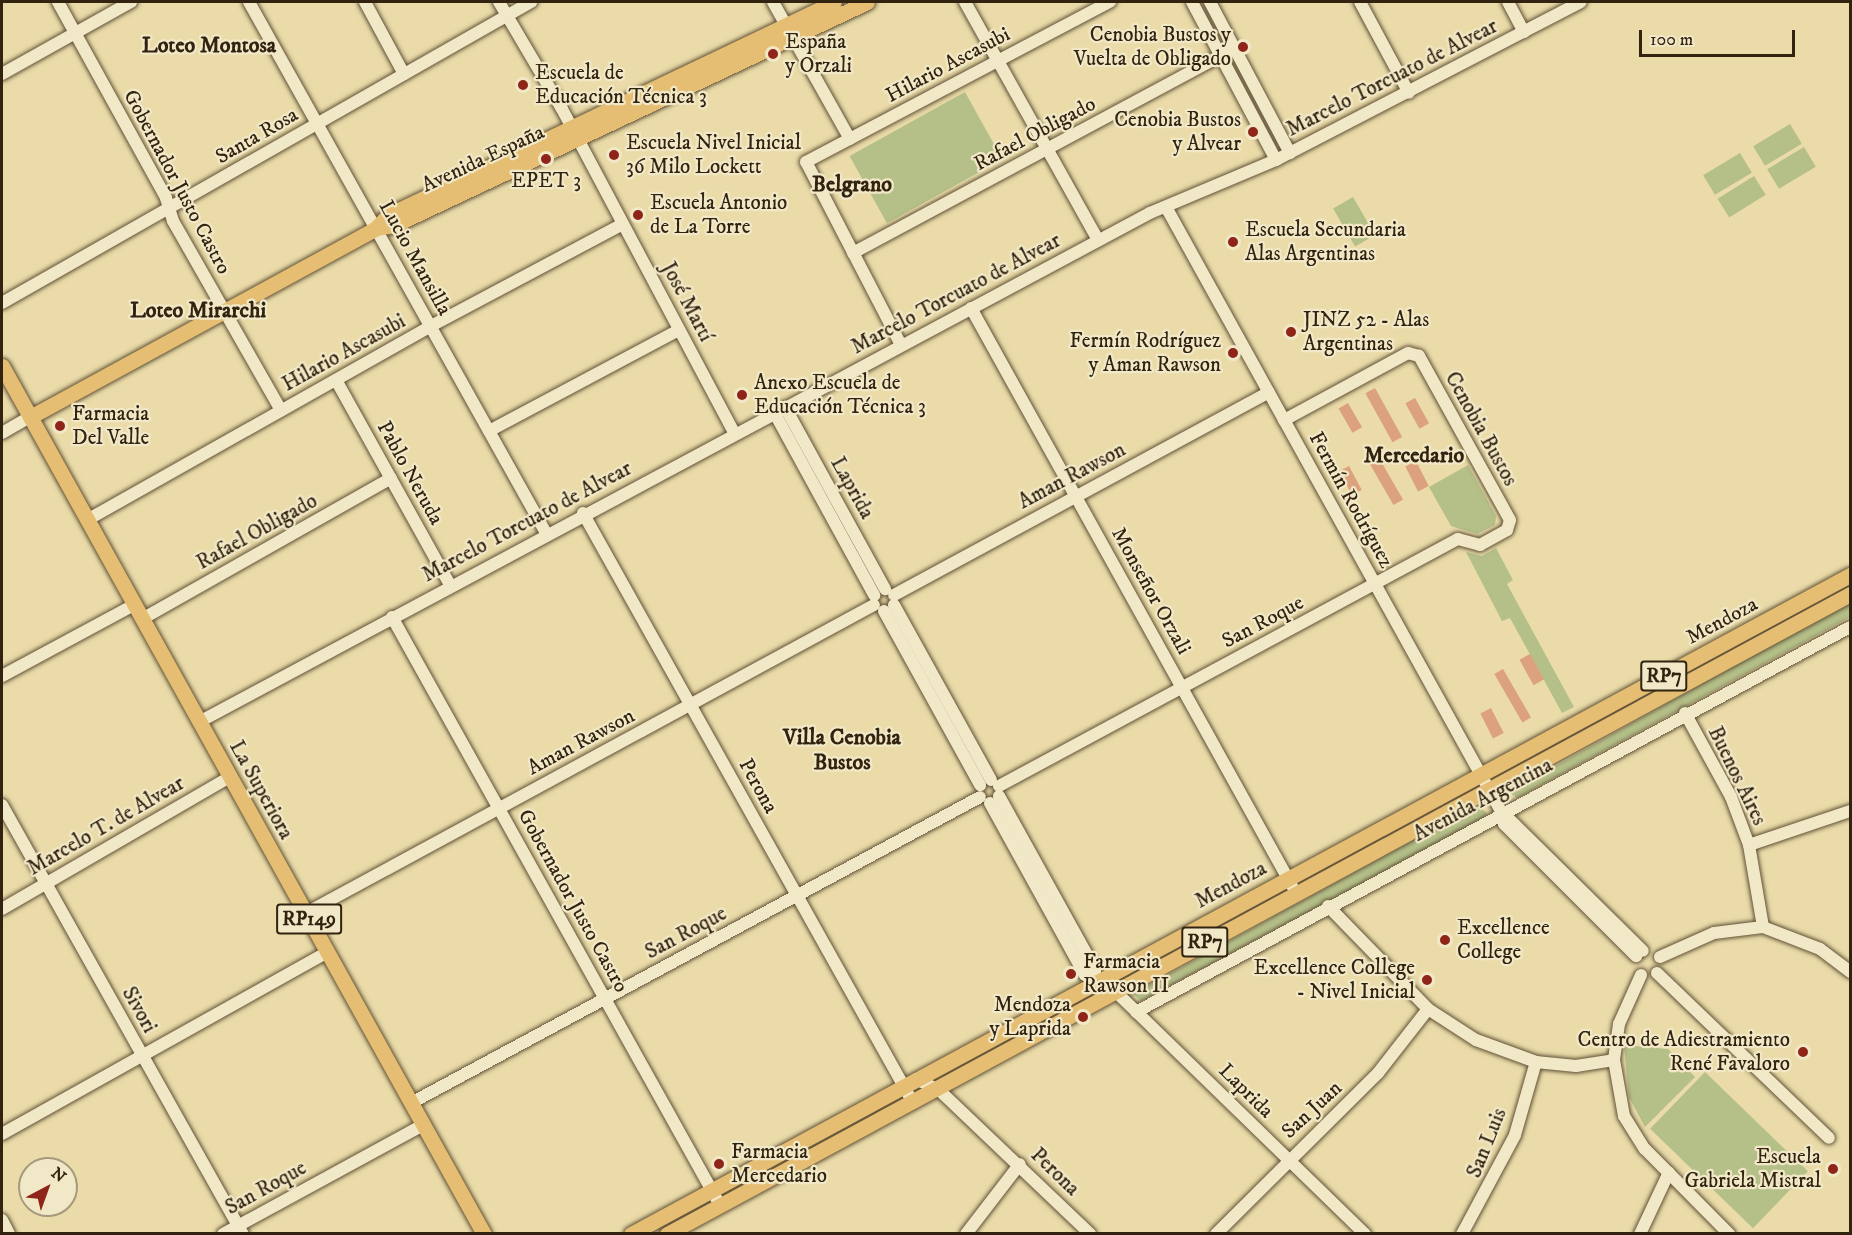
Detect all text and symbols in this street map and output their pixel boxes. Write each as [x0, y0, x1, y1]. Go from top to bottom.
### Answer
street label: Marcelo Torcuato de Alvear [1282, 14, 1502, 142]
scale bar [1642, 18, 1798, 56]
street label: Hilario Ascasubi [882, 22, 1014, 108]
place label: Cenobia Bustos y Vuelta de Obligado [1074, 22, 1231, 72]
place label: España y Orzali [785, 29, 852, 79]
text: 100 m [1650, 29, 1693, 51]
district label: Loteo Montosa [142, 33, 276, 59]
marker: Cenobia Bustos y Vuelta de Obligado [1236, 40, 1250, 54]
marker: España y Orzali [766, 47, 780, 61]
place label: Escuela de Educación Técnica 3 [535, 60, 707, 110]
marker: Escuela de Educación Técnica 3 [516, 78, 530, 92]
street label: Gobernador Justo Castro [118, 85, 236, 279]
street label: Rafael Obligado [970, 91, 1100, 177]
street label: Santa Rosa [211, 102, 303, 170]
place label: Cenobia Bustos y Alvear [1114, 107, 1241, 157]
street label: Avenida España [418, 120, 548, 198]
marker: Cenobia Bustos y Alvear [1246, 125, 1260, 139]
place label: Escuela Nivel Inicial 36 Milo Lockett [626, 130, 801, 180]
marker: Escuela Nivel Inicial 36 Milo Lockett [607, 148, 621, 162]
marker: EPET 3 [539, 152, 553, 166]
place label: EPET 3 [511, 168, 581, 194]
district label: Belgrano [812, 172, 892, 198]
place label: Escuela Antonio de La Torre [650, 190, 787, 240]
street label: Lucio Mansilla [373, 196, 457, 320]
marker: Escuela Antonio de La Torre [631, 208, 645, 222]
place label: Escuela Secundaria Alas Argentinas [1245, 217, 1406, 267]
street label: Marcelo Torcuato de Alvear [847, 228, 1065, 360]
marker: Escuela Secundaria Alas Argentinas [1226, 235, 1240, 249]
street label: José Martí [656, 258, 718, 346]
district label: Loteo Mirarchi [130, 298, 266, 324]
place label: JINZ 52 - Alas Argentinas [1303, 307, 1429, 357]
street label: Hilario Ascasubi [278, 309, 410, 397]
marker: JINZ 52 - Alas Argentinas [1284, 325, 1298, 339]
place label: Fermín Rodríguez y Aman Rawson [1070, 328, 1221, 378]
marker: Fermín Rodríguez y Aman Rawson [1226, 346, 1240, 360]
street label: Cenobia Bustos [1439, 367, 1523, 491]
place label: Anexo Escuela de Educación Técnica 3 [754, 370, 926, 420]
marker: Anexo Escuela de Educación Técnica 3 [735, 388, 749, 402]
place label: Farmacia Del Valle [72, 401, 149, 451]
street label: Pablo Neruda [371, 417, 449, 529]
marker: Farmacia Del Valle [53, 419, 67, 433]
street label: Fermín Rodríguez [1303, 428, 1399, 572]
street label: Aman Rawson [1014, 437, 1130, 515]
district label: Mercedario [1364, 443, 1464, 469]
street label: Laprida [825, 453, 879, 523]
street label: Marcelo Torcuato de Alvear [418, 456, 636, 588]
street label: Rafael Obligado [192, 488, 322, 576]
street label: Monseñor Orzali [1106, 523, 1196, 659]
street label: San Roque [1218, 590, 1308, 654]
street label: Mendoza [1682, 592, 1762, 650]
road number: RP7 [1640, 659, 1688, 693]
street label: Aman Rawson [523, 703, 639, 781]
street label: Buenos Aires [1702, 722, 1772, 830]
district label: Villa Cenobia Bustos [783, 724, 901, 776]
street label: La Superiora [224, 736, 298, 844]
street label: Avenida Argentina [1409, 753, 1557, 847]
street label: Perona [733, 754, 783, 818]
street label: Marcelo T. de Alvear [23, 771, 189, 881]
street label: Gobernador Justo Castro [512, 805, 634, 997]
street label: Mendoza [1191, 856, 1271, 914]
street label: San Roque [641, 901, 731, 965]
road number: RP149 [276, 902, 342, 936]
place label: Excellence College [1457, 915, 1550, 965]
road number: RP7 [1181, 925, 1229, 959]
marker: Excellence College [1438, 933, 1452, 947]
place label: Farmacia Rawson II [1083, 949, 1169, 999]
place label: Excellence College - Nivel Inicial [1254, 955, 1415, 1005]
marker: Farmacia Rawson II [1064, 967, 1078, 981]
marker: Excellence College - Nivel Inicial [1420, 973, 1434, 987]
street label: Sivori [116, 982, 162, 1038]
place label: Mendoza y Laprida [989, 992, 1071, 1042]
marker: Mendoza y Laprida [1076, 1010, 1090, 1024]
place label: Centro de Adiestramiento René Favaloro [1577, 1027, 1790, 1077]
marker: Centro de Adiestramiento René Favaloro [1794, 1043, 1812, 1061]
street label: Laprida [1213, 1058, 1279, 1124]
street label: San Juan [1277, 1076, 1347, 1144]
street label: San Luis [1462, 1104, 1512, 1182]
place label: Farmacia Mercedario [731, 1139, 827, 1189]
street label: Perona [1025, 1143, 1085, 1201]
place label: Escuela Gabriela Mistral [1685, 1144, 1821, 1194]
street label: San Roque [221, 1155, 311, 1221]
north arrow [18, 1157, 78, 1217]
marker: Farmacia Mercedario [712, 1157, 726, 1171]
marker: Escuela Gabriela Mistral [1826, 1162, 1840, 1176]
text: N [47, 1163, 70, 1187]

